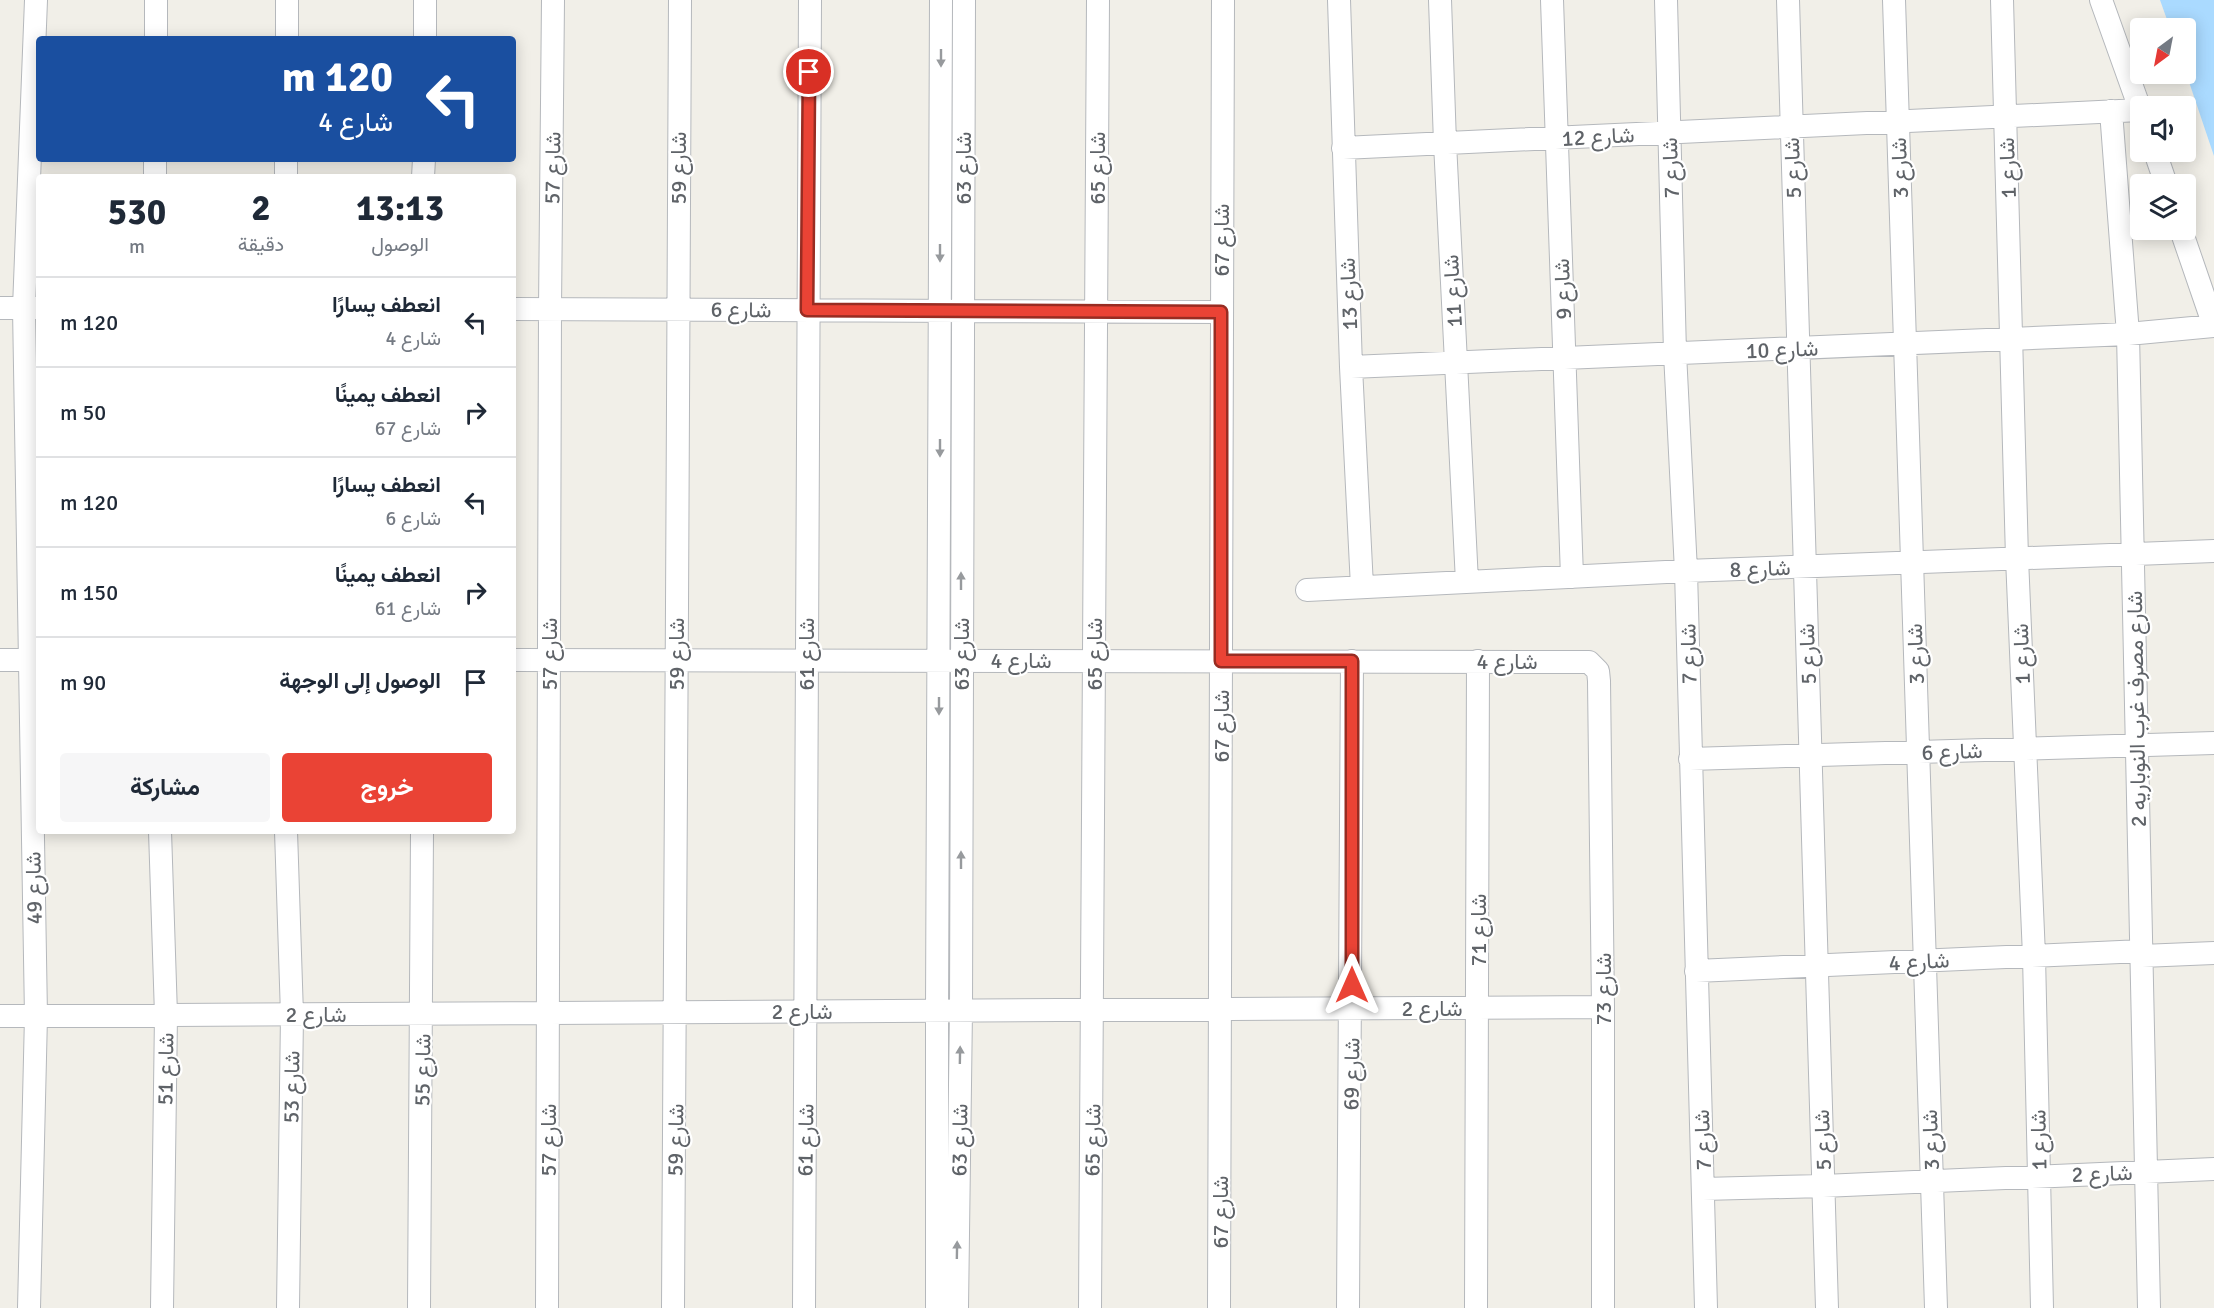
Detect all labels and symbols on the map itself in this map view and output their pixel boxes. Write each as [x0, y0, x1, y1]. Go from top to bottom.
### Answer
north arrow [2130, 18, 2196, 84]
pin [783, 46, 834, 97]
one-way arrow [936, 49, 946, 68]
street label: شارع 12 [1561, 121, 1635, 153]
street label: شارع 57 [538, 131, 568, 205]
street label: شارع 59 [665, 132, 693, 204]
street label: شارع 63 [950, 132, 978, 204]
street label: شارع 65 [1084, 132, 1112, 204]
street label: شارع 7 [1656, 137, 1686, 199]
street label: شارع 5 [1778, 137, 1808, 199]
street label: شارع 3 [1885, 137, 1915, 199]
street label: شارع 1 [1993, 137, 2023, 199]
street label: شارع 67 [1208, 204, 1236, 276]
one-way arrow [935, 244, 945, 263]
street label: شارع 11 [1437, 254, 1469, 328]
street label: شارع 13 [1334, 257, 1364, 331]
street label: شارع 9 [1548, 258, 1578, 320]
street label: شارع 6 [710, 295, 772, 325]
street label: شارع 10 [1745, 335, 1819, 365]
one-way arrow [935, 439, 945, 458]
street label: شارع 8 [1729, 554, 1791, 584]
one-way arrow [956, 571, 966, 590]
street label: شارع مصرف غرب النوباريه 2 [2121, 591, 2153, 827]
street label: شارع 57 [536, 618, 564, 690]
street label: شارع 59 [663, 618, 691, 690]
street label: شارع 61 [793, 618, 821, 690]
street label: شارع 63 [948, 618, 976, 690]
street label: شارع 65 [1081, 618, 1109, 690]
street label: شارع 7 [1674, 623, 1704, 685]
street label: شارع 5 [1793, 623, 1823, 685]
street label: شارع 3 [1901, 623, 1931, 685]
street label: شارع 1 [2007, 623, 2037, 685]
street label: شارع 4 [991, 647, 1051, 675]
street label: شارع 4 [1477, 648, 1537, 676]
street label: شارع 67 [1208, 690, 1236, 762]
one-way arrow [934, 697, 944, 716]
street label: شارع 6 [1921, 737, 1983, 767]
one-way arrow [956, 850, 966, 869]
street label: شارع 49 [19, 851, 49, 925]
street label: شارع 71 [1465, 894, 1493, 966]
street label: شارع 4 [1888, 946, 1950, 978]
position arrow [1320, 953, 1384, 1017]
street label: شارع 73 [1590, 953, 1618, 1025]
street label: شارع 2 [1402, 995, 1462, 1023]
street label: شارع 2 [772, 998, 832, 1026]
street label: شارع 2 [286, 1001, 346, 1029]
street label: شارع 51 [151, 1032, 181, 1106]
street label: شارع 55 [408, 1033, 438, 1107]
street label: شارع 69 [1337, 1037, 1367, 1111]
one-way arrow [955, 1045, 965, 1064]
street label: شارع 53 [277, 1050, 307, 1124]
street label: شارع 59 [661, 1103, 691, 1177]
street label: شارع 61 [791, 1103, 821, 1177]
street label: شارع 63 [945, 1103, 975, 1177]
street label: شارع 65 [1078, 1103, 1108, 1177]
street label: شارع 57 [535, 1104, 563, 1176]
street label: شارع 7 [1688, 1109, 1718, 1171]
street label: شارع 5 [1808, 1109, 1838, 1171]
street label: شارع 3 [1916, 1109, 1946, 1171]
street label: شارع 1 [2024, 1109, 2054, 1171]
street label: شارع 2 [2071, 1159, 2133, 1189]
street label: شارع 67 [1207, 1176, 1235, 1248]
one-way arrow [953, 1240, 962, 1259]

